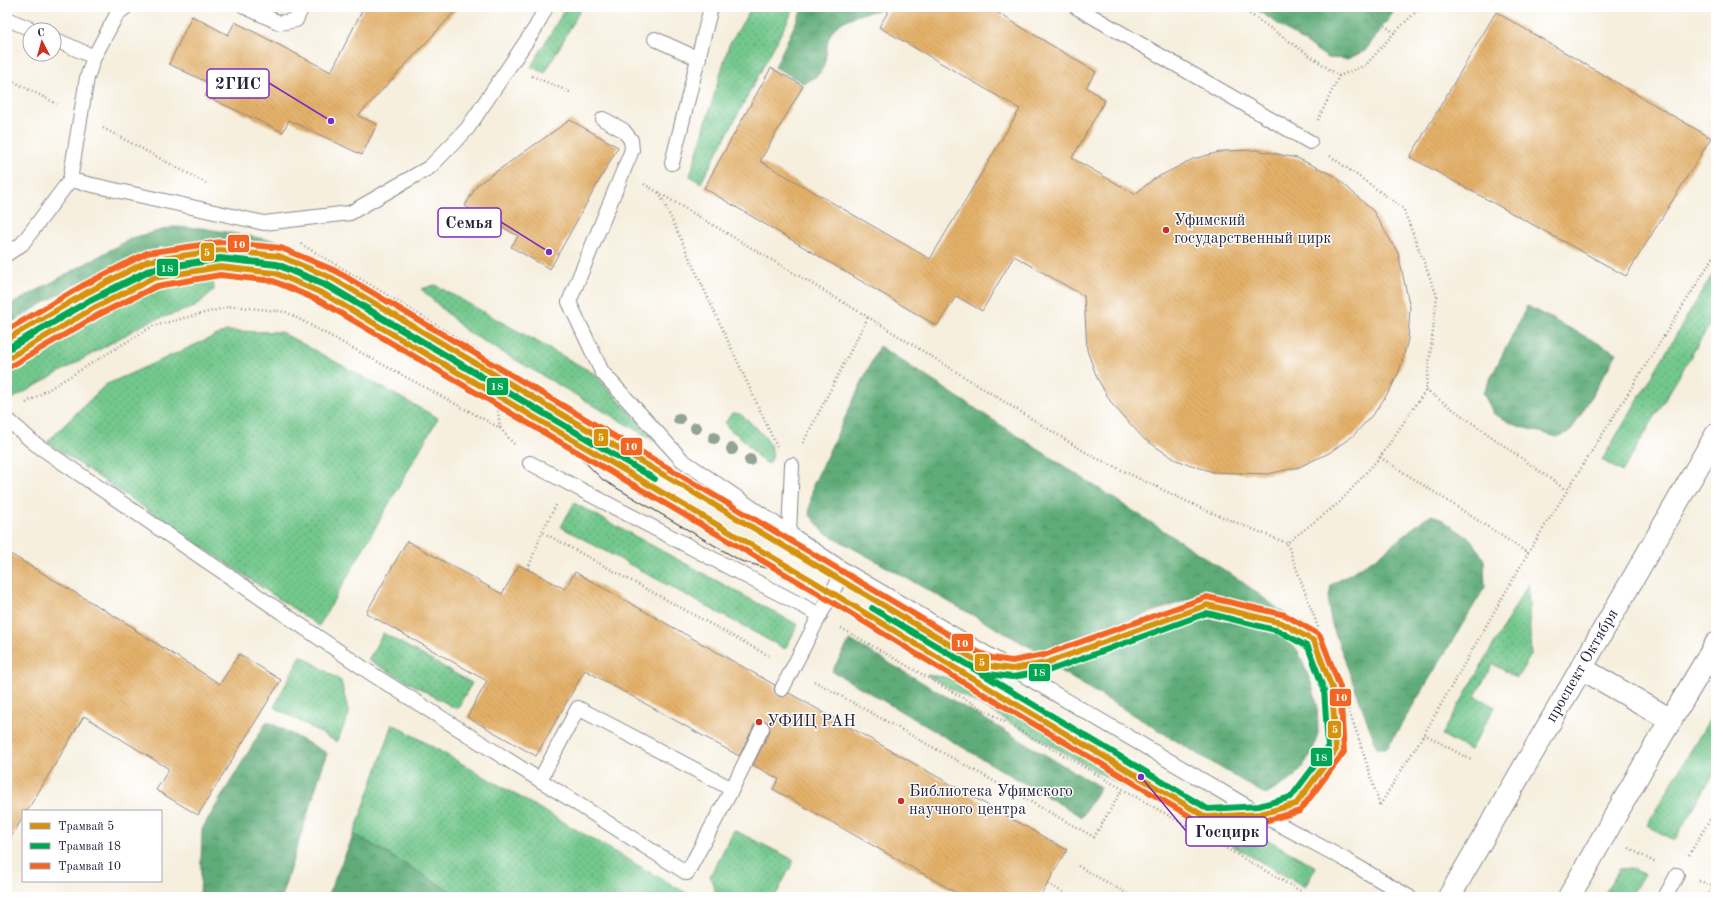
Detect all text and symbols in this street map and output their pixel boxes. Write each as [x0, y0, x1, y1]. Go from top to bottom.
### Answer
north arrow [22, 22, 62, 62]
text: С [37, 28, 45, 39]
callout: 2ГИС [207, 69, 269, 98]
text: 2ГИС [215, 76, 261, 93]
callout: Семья [438, 208, 501, 237]
place label: Уфимский государственный цирк [1174, 213, 1331, 247]
text: Семья [445, 215, 493, 232]
marker: Уфимский государственный цирк [1161, 225, 1171, 235]
line badge: 10 [227, 234, 250, 253]
text: 10 [233, 240, 245, 251]
line badge: 5 [200, 242, 215, 262]
text: 5 [204, 248, 210, 259]
line badge: 18 [156, 258, 179, 277]
text: 18 [161, 264, 173, 275]
line badge: 18 [486, 377, 509, 396]
text: 18 [491, 382, 503, 393]
line badge: 5 [593, 428, 609, 447]
text: 5 [598, 433, 604, 444]
line badge: 10 [620, 437, 643, 456]
text: 10 [625, 442, 637, 453]
street label: проспект Октября [1544, 606, 1622, 725]
line badge: 10 [951, 633, 974, 652]
text: 10 [956, 639, 968, 650]
line badge: 5 [974, 653, 990, 672]
text: 5 [979, 658, 985, 669]
line badge: 18 [1028, 663, 1051, 682]
text: 18 [1033, 668, 1045, 679]
line badge: 10 [1329, 688, 1352, 707]
text: 10 [1335, 693, 1347, 704]
place label: УФИЦ РАН [767, 714, 856, 730]
marker: УФИЦ РАН [754, 717, 764, 727]
line badge: 5 [1327, 720, 1342, 739]
text: 5 [1332, 725, 1338, 736]
line badge: 18 [1310, 747, 1333, 767]
text: 18 [1315, 753, 1327, 764]
place label: Библиотека Уфимского научного центра [909, 784, 1073, 818]
marker: Библиотека Уфимского научного центра [896, 796, 906, 806]
legend [22, 810, 162, 882]
callout: Госцирк [1186, 817, 1267, 846]
text: Трамвай 5 [58, 820, 114, 833]
text: Госцирк [1195, 824, 1259, 841]
text: Трамвай 18 [58, 841, 121, 853]
text: Трамвай 10 [58, 861, 121, 873]

